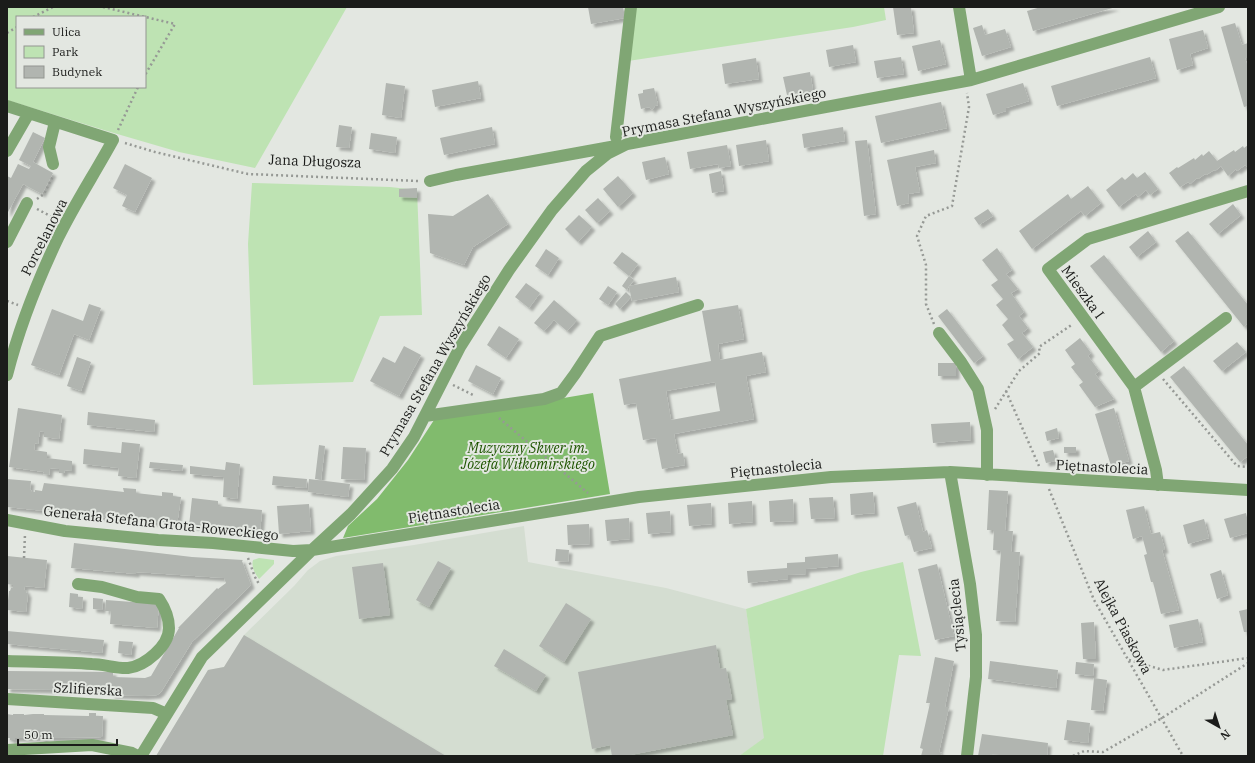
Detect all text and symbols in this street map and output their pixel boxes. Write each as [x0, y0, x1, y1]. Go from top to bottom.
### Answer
legend [16, 16, 146, 88]
text: Ulica [52, 24, 81, 39]
text: Park [52, 44, 78, 59]
text: Budynek [52, 64, 102, 79]
street label: Prymasa Stefana Wyszyńskiego [620, 83, 828, 141]
street label: Jana Długosza [268, 150, 362, 172]
street label: Porcelanowa [17, 195, 71, 279]
street label: Mieszka I [1058, 262, 1109, 322]
street label: Prymasa Stefana Wyszyńskiego [375, 270, 495, 459]
park label: Muzyczny Skwer im. Józefa Wiłkomirskiego [460, 439, 595, 473]
street label: Piętnastolecia [729, 454, 823, 482]
street label: Piętnastolecia [1055, 456, 1149, 478]
street label: Piętnastolecia [407, 495, 502, 527]
street label: Generała Stefana Grota-Roweckiego [43, 502, 280, 544]
street label: Alejka Piaskowa [1090, 575, 1156, 677]
street label: Tysiąclecia [944, 577, 970, 653]
street label: Szlifierska [53, 678, 123, 700]
north arrow [1199, 707, 1239, 747]
scale bar [18, 721, 117, 747]
text: 50 m [24, 727, 53, 742]
text: N [1217, 727, 1233, 743]

